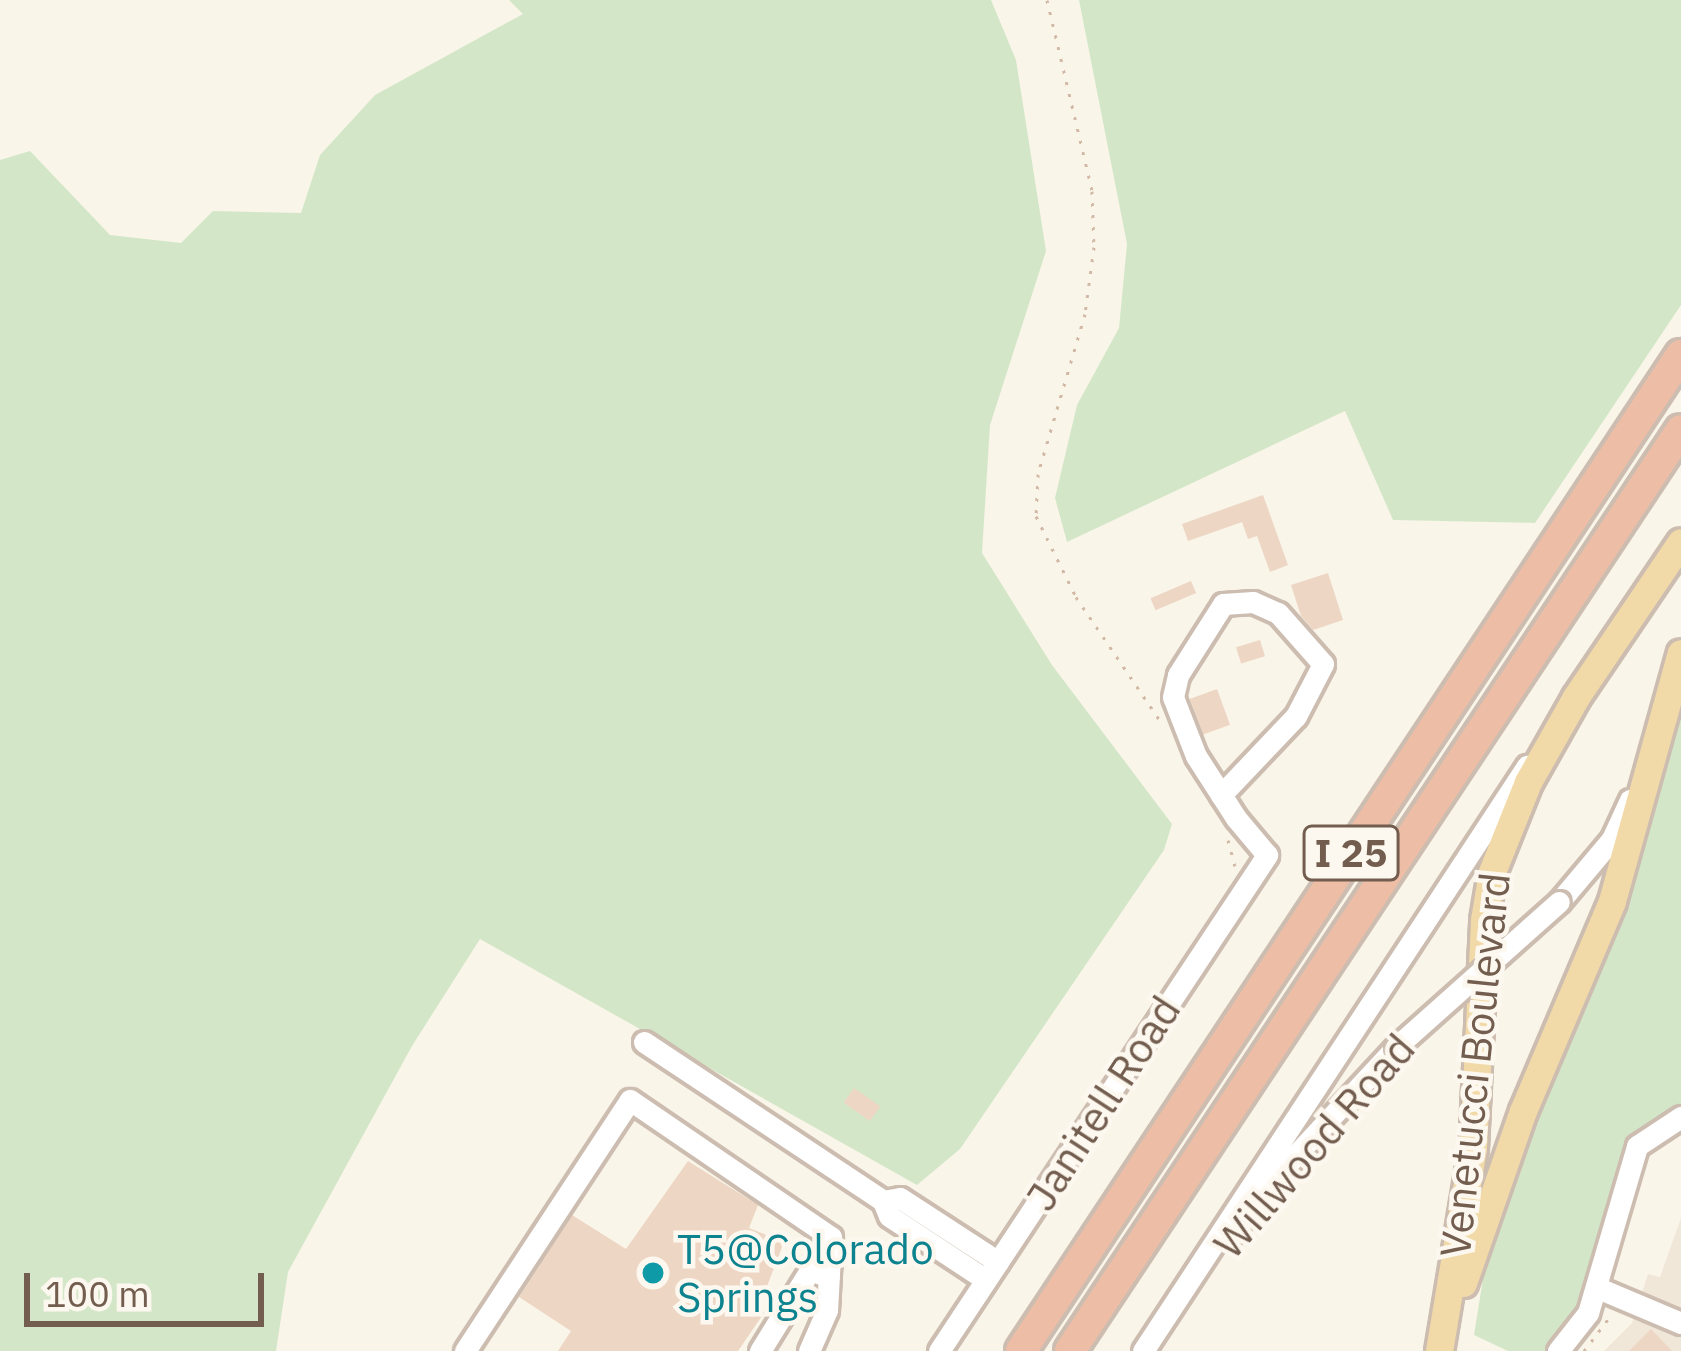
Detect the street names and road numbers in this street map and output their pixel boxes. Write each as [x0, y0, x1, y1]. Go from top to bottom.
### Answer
road number: I 25 [1300, 820, 1402, 886]
street label: Venetucci Boulevard [1430, 870, 1520, 1260]
street label: Janitell Road [1015, 987, 1191, 1219]
street label: Willwood Road [1203, 1024, 1425, 1268]

